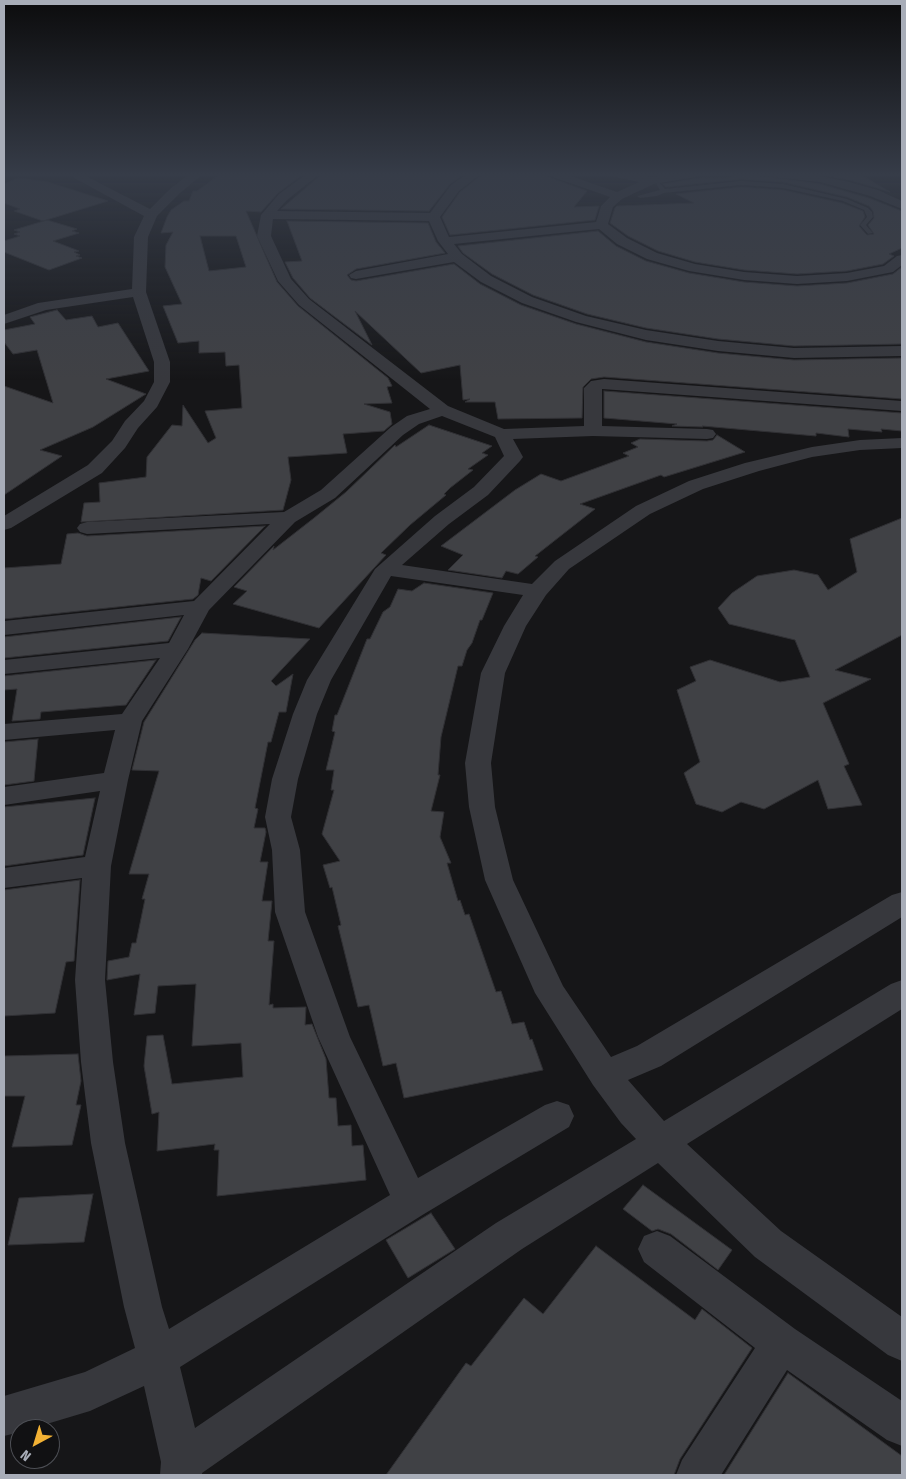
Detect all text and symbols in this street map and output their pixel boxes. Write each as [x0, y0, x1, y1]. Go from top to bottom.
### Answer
north arrow [10, 1419, 60, 1469]
text: N [17, 1446, 34, 1465]

